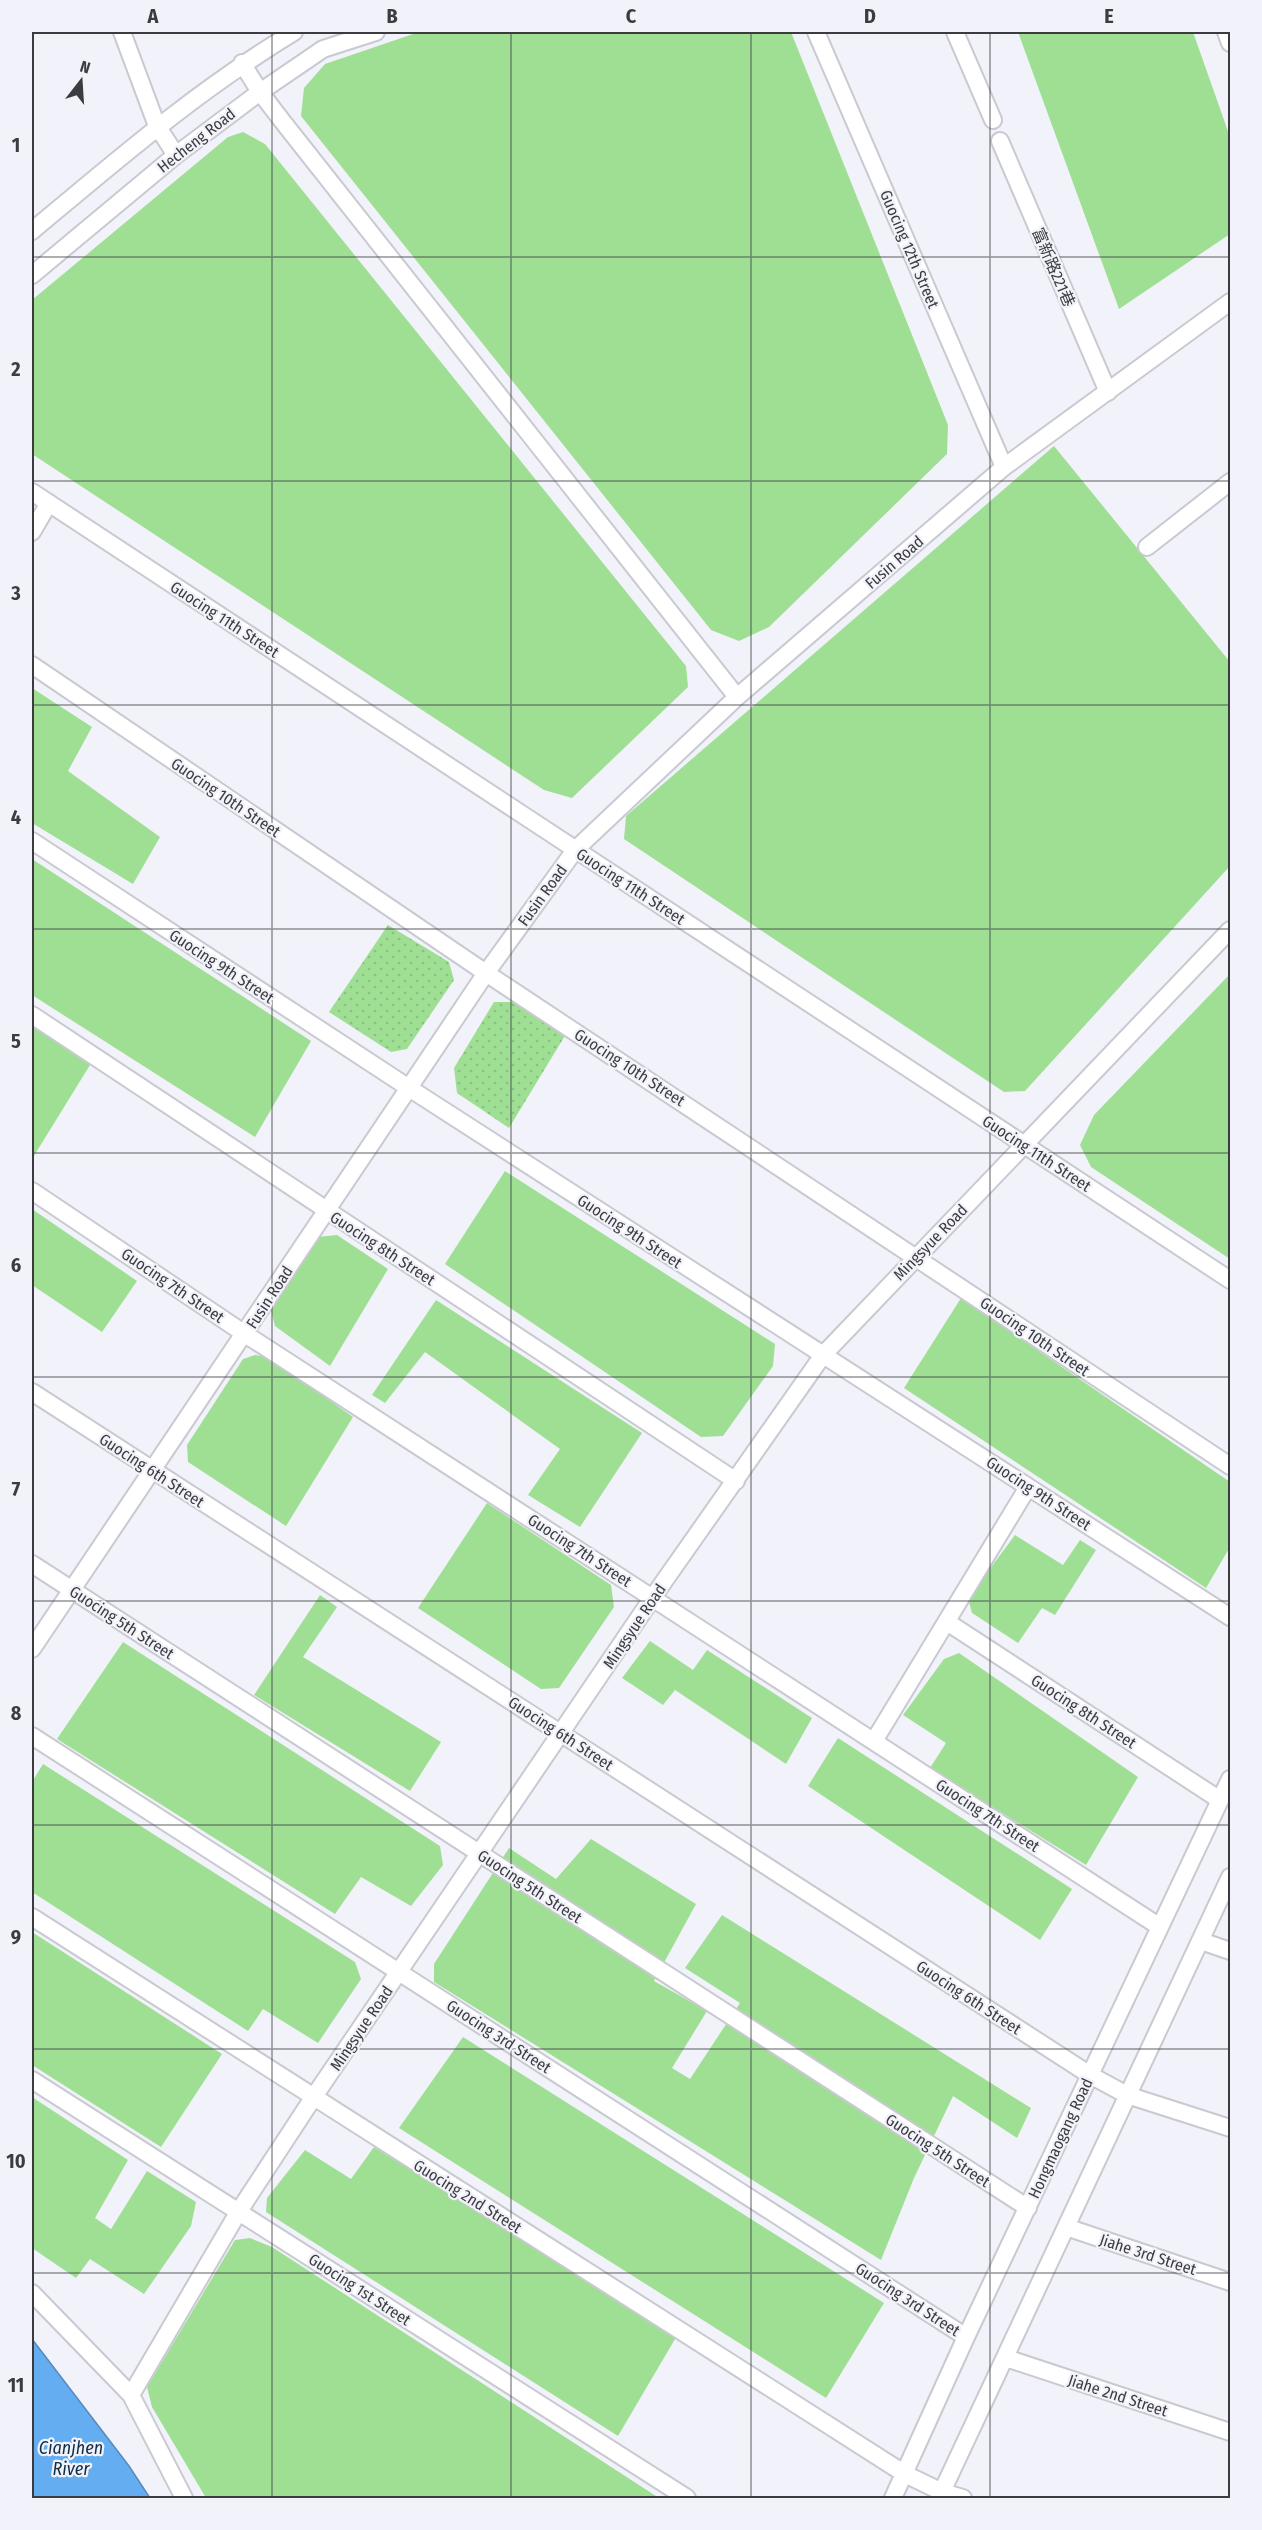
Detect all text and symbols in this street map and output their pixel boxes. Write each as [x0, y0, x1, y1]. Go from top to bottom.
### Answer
text: A [147, 4, 160, 28]
text: B [386, 4, 398, 28]
text: C [626, 4, 637, 28]
text: D [864, 4, 876, 28]
text: E [1104, 4, 1114, 28]
north arrow [51, 51, 111, 111]
text: N [78, 57, 93, 78]
street label: Hecheng Road [154, 104, 239, 177]
text: 1 [12, 133, 20, 157]
street label: Guocing 12th Street [876, 187, 943, 312]
street label: 富新路221巷 [1028, 225, 1079, 310]
text: 2 [10, 357, 21, 381]
street label: Fusin Road [861, 532, 927, 593]
street label: Guocing 11th Street [167, 577, 283, 662]
text: 3 [10, 581, 21, 605]
street label: Guocing 10th Street [167, 754, 285, 841]
text: 4 [11, 805, 21, 829]
street label: Guocing 11th Street [573, 844, 689, 929]
street label: Fusin Road [514, 861, 571, 930]
street label: Guocing 9th Street [166, 925, 278, 1008]
street label: Guocing 10th Street [571, 1025, 689, 1111]
text: 5 [11, 1029, 21, 1053]
street label: Guocing 11th Street [979, 1111, 1095, 1196]
street label: Guocing 9th Street [574, 1190, 686, 1273]
street label: Mingsyue Road [889, 1200, 971, 1284]
street label: Guocing 8th Street [327, 1207, 439, 1290]
street label: Guocing 7th Street [118, 1244, 228, 1327]
text: 6 [11, 1253, 21, 1277]
street label: Fusin Road [242, 1262, 297, 1332]
street label: Guocing 10th Street [976, 1293, 1094, 1380]
street label: Guocing 6th Street [96, 1429, 208, 1512]
street label: Guocing 9th Street [983, 1452, 1095, 1535]
text: 7 [12, 1477, 21, 1501]
street label: Guocing 7th Street [524, 1510, 636, 1591]
street label: Mingsyue Road [599, 1580, 670, 1672]
street label: Guocing 5th Street [66, 1582, 178, 1664]
street label: Guocing 8th Street [1028, 1670, 1140, 1753]
street label: Guocing 6th Street [505, 1692, 617, 1775]
text: 8 [11, 1701, 22, 1725]
street label: Guocing 7th Street [932, 1775, 1044, 1856]
street label: Guocing 5th Street [474, 1846, 586, 1928]
text: 9 [11, 1925, 21, 1949]
street label: Guocing 6th Street [913, 1956, 1025, 2039]
street label: Mingsyue Road [326, 1982, 397, 2074]
street label: Guocing 3rd Street [443, 1996, 555, 2078]
street label: Hongmaogang Road [1024, 2075, 1097, 2201]
street label: Guocing 5th Street [882, 2110, 994, 2192]
text: 10 [6, 2149, 26, 2173]
street label: Guocing 2nd Street [410, 2156, 526, 2238]
street label: Jiahe 3rd Street [1097, 2230, 1199, 2279]
street label: Guocing 1st Street [305, 2249, 415, 2330]
street label: Guocing 3rd Street [852, 2259, 964, 2341]
street label: Jiahe 2nd Street [1066, 2370, 1171, 2421]
text: 11 [8, 2373, 24, 2397]
water label: Cianjhen River [39, 2437, 103, 2480]

